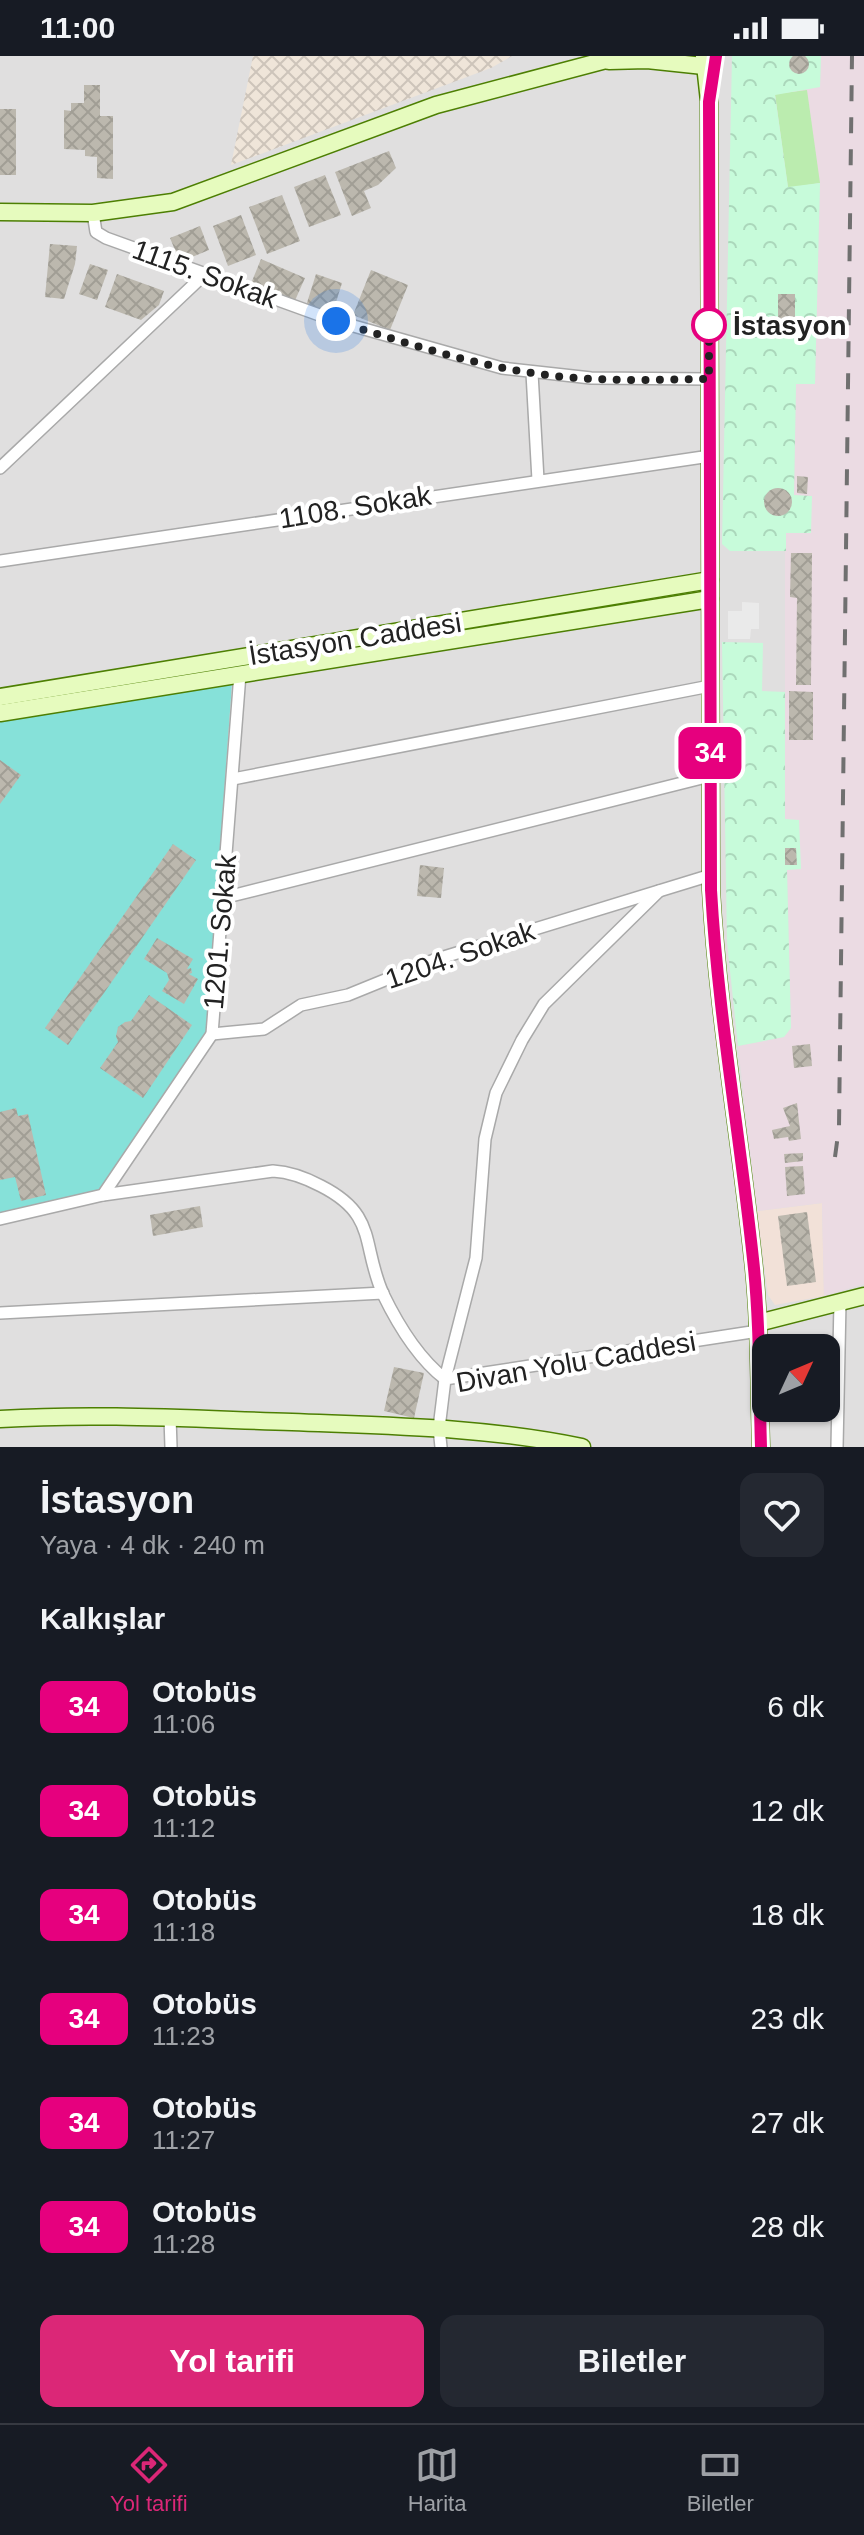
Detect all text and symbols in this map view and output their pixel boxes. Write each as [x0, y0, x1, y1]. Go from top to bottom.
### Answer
text: 11:00 [40, 11, 115, 44]
street label: 1115. Sokak [129, 234, 282, 315]
your location [316, 301, 356, 341]
marker: İstasyon [692, 308, 726, 342]
place label: İstasyon [733, 310, 847, 341]
street label: 1108. Sokak [277, 480, 434, 534]
street label: İstasyon Caddesi [246, 607, 464, 671]
line badge: 34 [674, 727, 746, 779]
text: 34 [694, 737, 726, 768]
street label: 1201. Sokak [198, 852, 242, 1011]
street label: 1204. Sokak [381, 915, 540, 995]
street label: Divan Yolu Caddesi [454, 1326, 698, 1398]
north arrow [752, 1334, 840, 1422]
map controls [752, 1334, 840, 1422]
button: heart [740, 1473, 824, 1557]
text: İstasyon [40, 1479, 194, 1521]
text: Yaya · 4 dk · 240 m [40, 1530, 265, 1560]
text: Kalkışlar [40, 1602, 165, 1635]
text: Otobüs [152, 1675, 257, 1708]
text: 6 dk [767, 1690, 824, 1723]
text: 34 [68, 1691, 100, 1722]
text: 11:06 [152, 1709, 215, 1739]
text: Otobüs [152, 1779, 257, 1812]
text: 12 dk [751, 1794, 824, 1827]
text: 34 [68, 1795, 100, 1826]
text: 11:12 [152, 1813, 215, 1843]
text: Otobüs [152, 1883, 257, 1916]
text: 18 dk [751, 1898, 824, 1931]
text: 34 [68, 1899, 100, 1930]
text: 11:18 [152, 1917, 215, 1947]
text: Otobüs [152, 1987, 257, 2020]
text: 23 dk [751, 2002, 824, 2035]
text: 34 [68, 2003, 100, 2034]
text: 11:23 [152, 2021, 215, 2051]
text: Otobüs [152, 2091, 257, 2124]
text: 27 dk [751, 2106, 824, 2139]
text: 34 [68, 2107, 100, 2138]
text: 11:27 [152, 2125, 215, 2155]
text: Otobüs [152, 2195, 257, 2228]
text: 28 dk [751, 2210, 824, 2243]
text: 34 [68, 2211, 100, 2242]
text: 11:28 [152, 2229, 215, 2259]
button: Yol tarifi [40, 2315, 424, 2407]
button: Biletler [440, 2315, 824, 2407]
tab: Yol tarifi [110, 2443, 188, 2517]
tab: Harita [408, 2443, 466, 2517]
tab: Biletler [687, 2443, 754, 2517]

